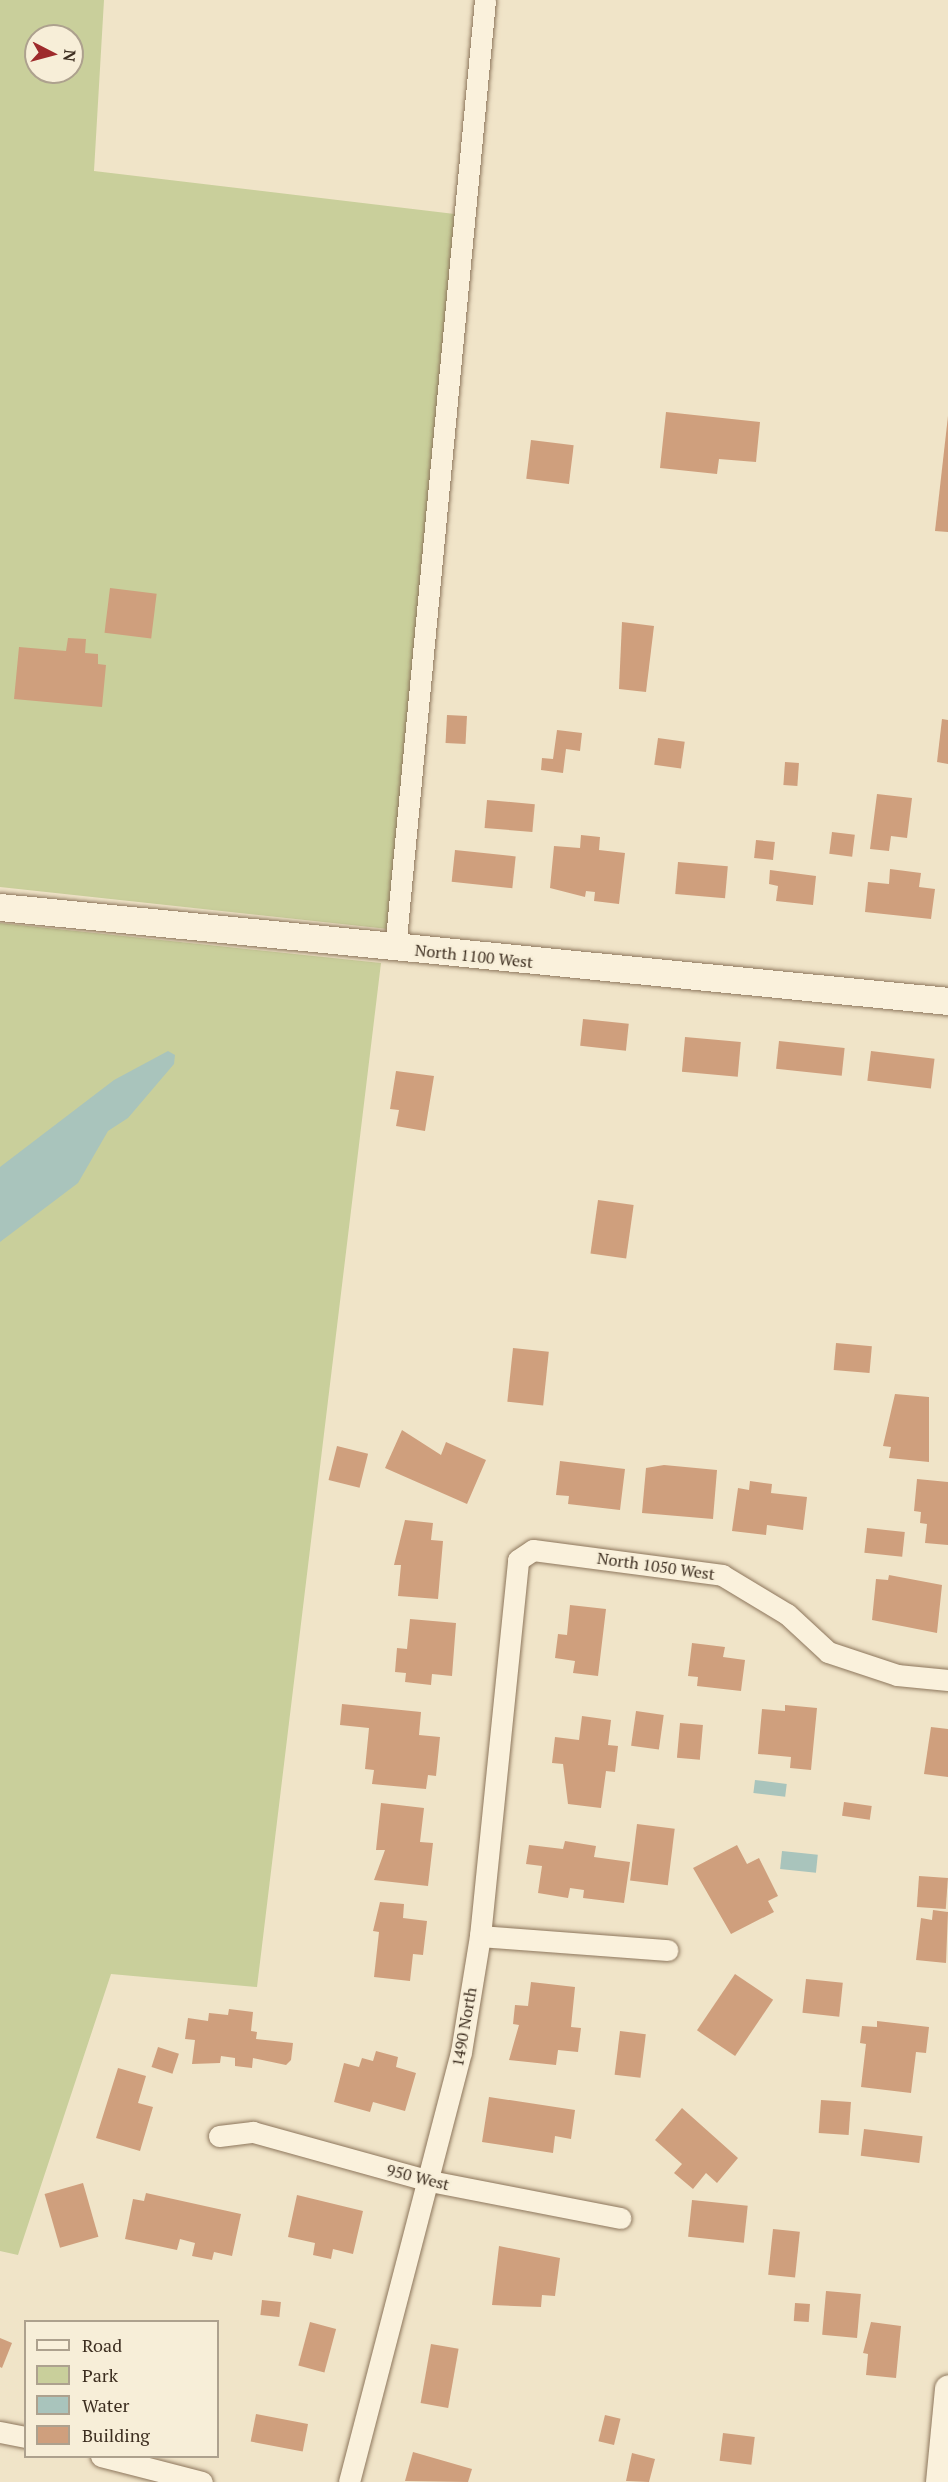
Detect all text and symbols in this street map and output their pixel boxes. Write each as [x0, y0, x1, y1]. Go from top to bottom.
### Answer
north arrow [24, 24, 84, 84]
text: N [58, 48, 81, 63]
street label: North 1100 West [414, 940, 534, 972]
street label: North 1050 West [596, 1548, 716, 1584]
street label: 1490 North [448, 1986, 480, 2068]
street label: 950 West [384, 2160, 452, 2194]
legend [24, 2320, 219, 2458]
text: Road [82, 2333, 122, 2357]
text: Park [82, 2363, 118, 2387]
text: Water [82, 2393, 129, 2417]
text: Building [82, 2423, 150, 2447]

